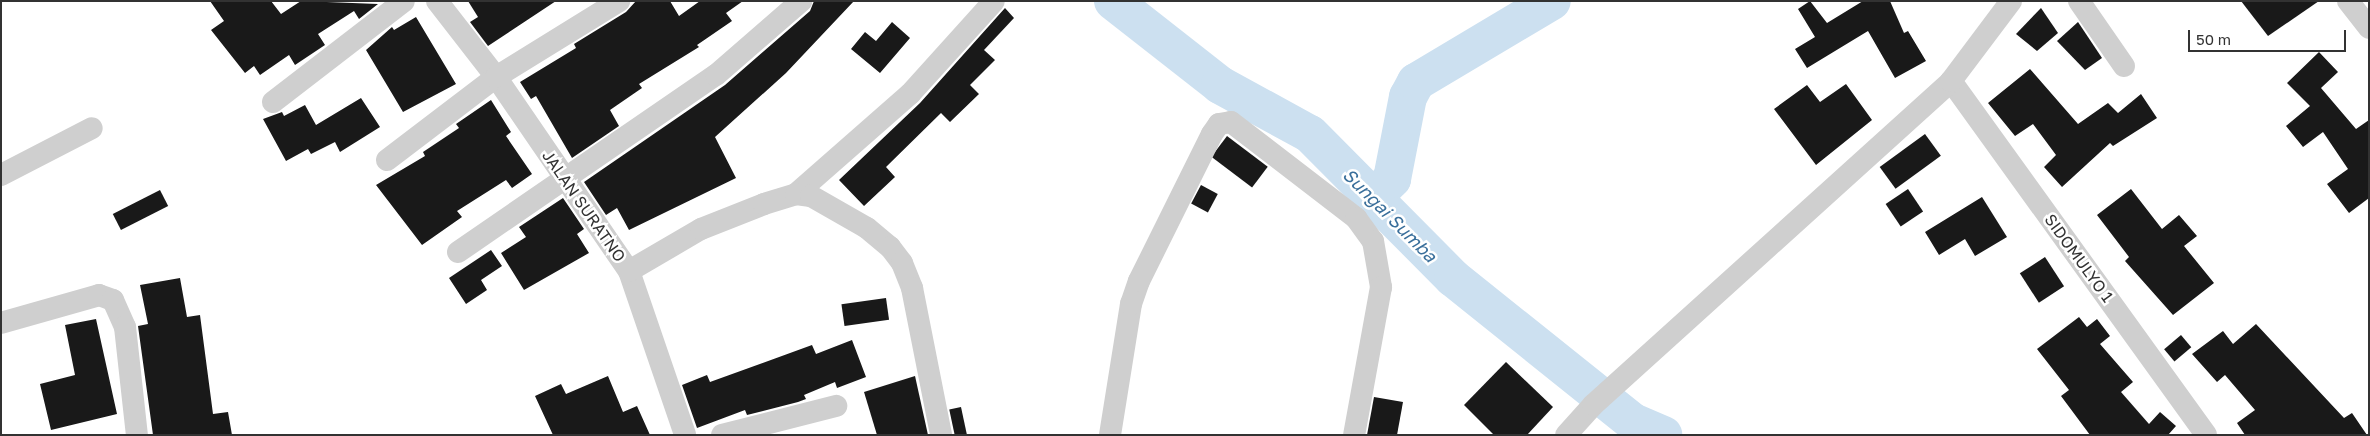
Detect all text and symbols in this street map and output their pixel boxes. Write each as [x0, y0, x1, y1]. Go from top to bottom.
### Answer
scale bar [2190, 20, 2348, 52]
text: 50 m [2196, 30, 2231, 48]
street label: JALAN SURATNO [538, 147, 630, 265]
water label: Sungai Sumba [1339, 164, 1441, 266]
street label: SIDOMULYO 1 [2041, 210, 2117, 306]

